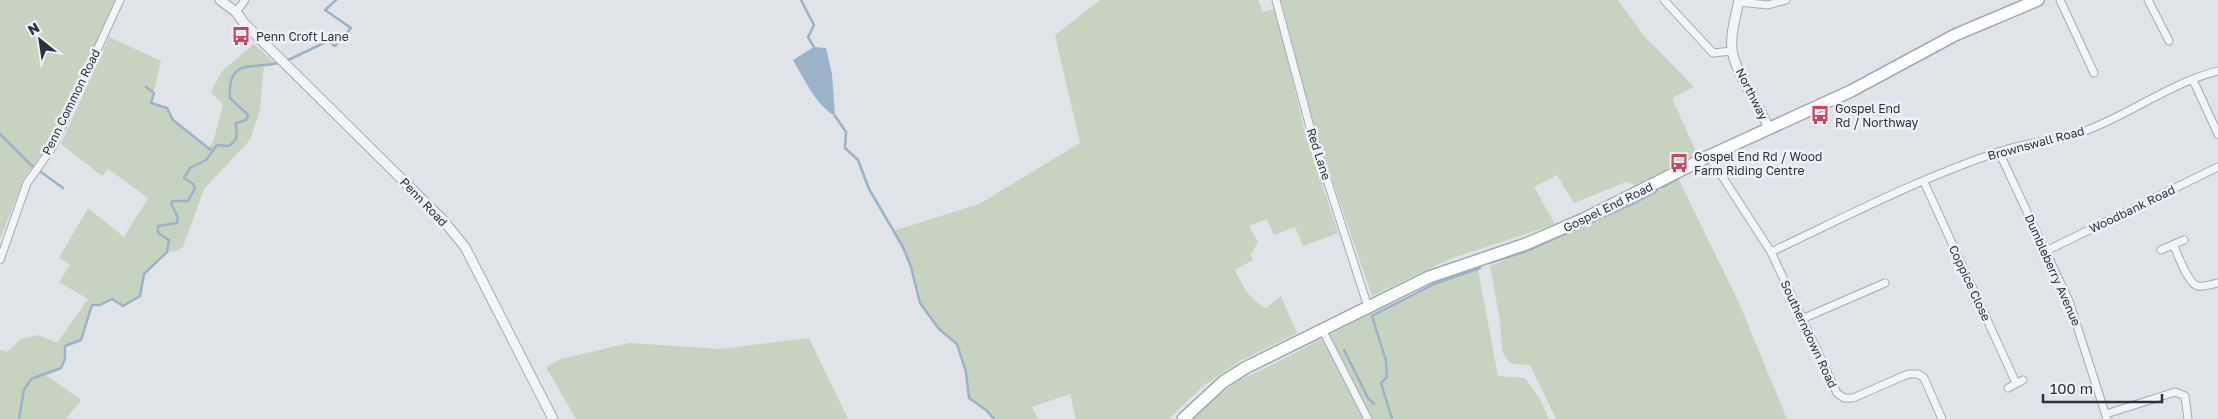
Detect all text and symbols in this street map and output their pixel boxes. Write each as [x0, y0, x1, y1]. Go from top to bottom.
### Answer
north arrow [15, 15, 65, 65]
text: N [24, 18, 42, 38]
bus stop icon: Penn Croft Lane [230, 25, 252, 47]
place label: Penn Croft Lane [256, 29, 349, 44]
street label: Penn Common Road [39, 47, 103, 157]
street label: Northway [1733, 66, 1772, 123]
place label: Gospel End Rd / Northway [1835, 101, 1919, 130]
bus stop icon: Gospel End Rd / Northway [1809, 104, 1831, 126]
street label: Brownswall Road [1986, 123, 2086, 163]
street label: Red Lane [1304, 126, 1334, 182]
place label: Gospel End Rd / Wood Farm Riding Centre [1694, 149, 1822, 178]
bus stop icon: Gospel End Rd / Wood Farm Riding Centre [1668, 152, 1690, 174]
street label: Penn Road [397, 175, 451, 229]
street label: Gospel End Road [1561, 179, 1655, 235]
street label: Woodbank Road [2087, 182, 2177, 236]
street label: Dumbleberry Avenue [2022, 212, 2084, 328]
street label: Coppice Close [1946, 243, 1994, 323]
street label: Southerndown Road [1777, 278, 1841, 390]
scale bar [2043, 372, 2162, 404]
text: 100 m [2050, 379, 2093, 397]

